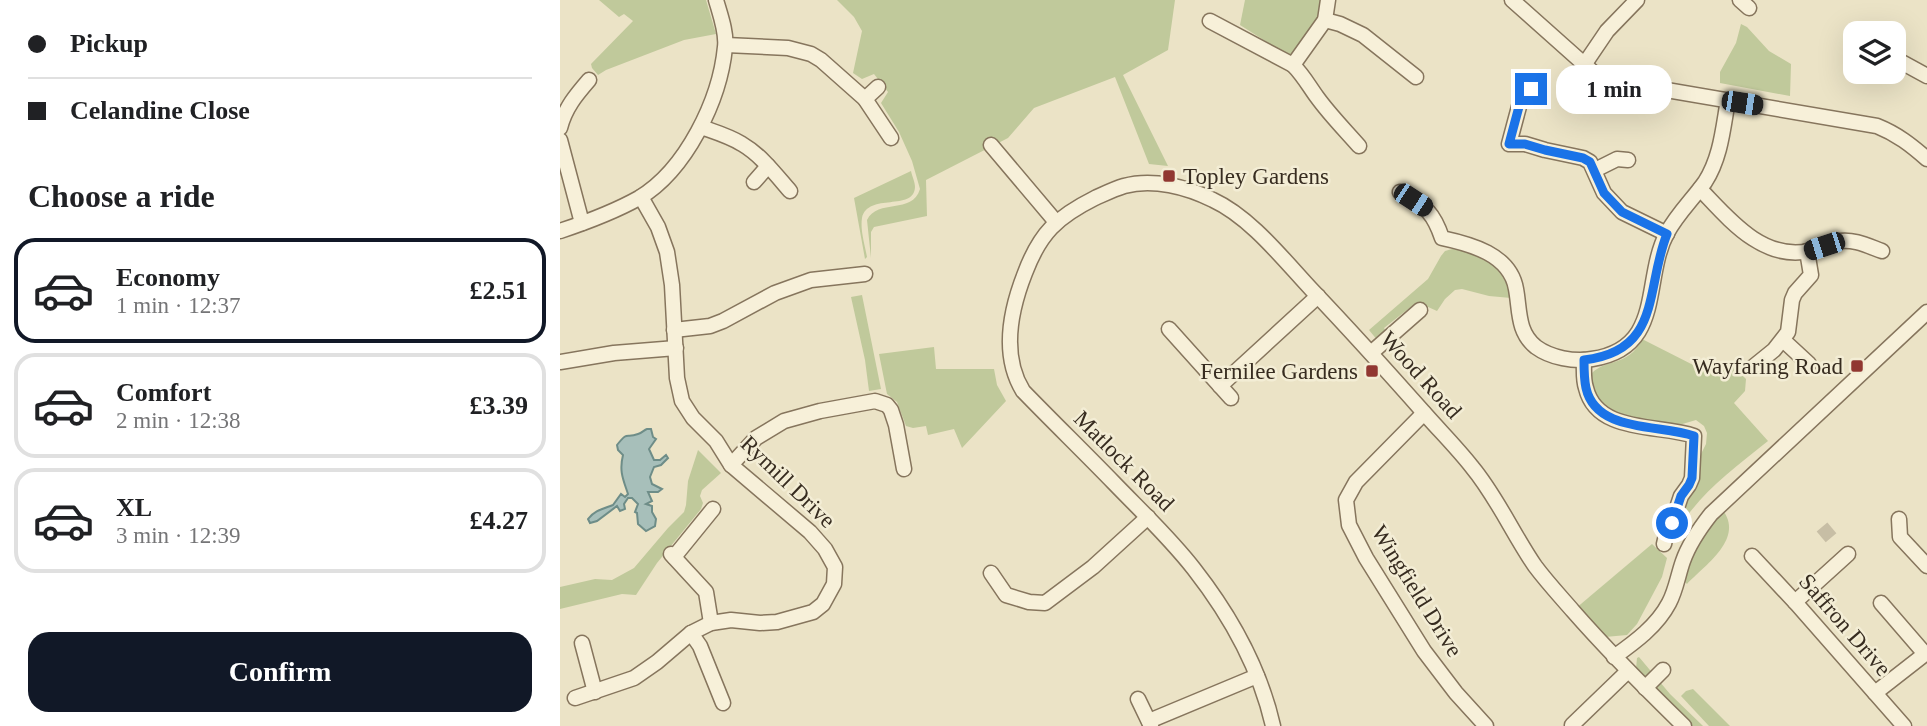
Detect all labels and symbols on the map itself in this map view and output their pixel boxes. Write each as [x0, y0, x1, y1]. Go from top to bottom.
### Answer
callout: 1 min [1556, 64, 1671, 114]
route end [1515, 73, 1547, 105]
car [1720, 89, 1765, 117]
place label: Topley Gardens [1183, 164, 1329, 189]
marker: Topley Gardens [1161, 168, 1177, 184]
car [1390, 180, 1437, 220]
car [1801, 230, 1848, 262]
street label: Wood Road [1375, 326, 1467, 424]
place label: Wayfaring Road [1692, 354, 1843, 379]
marker: Wayfaring Road [1849, 358, 1865, 374]
place label: Fernilee Gardens [1200, 359, 1358, 384]
marker: Fernilee Gardens [1364, 363, 1380, 379]
street label: Matlock Road [1069, 406, 1179, 516]
street label: Rymill Drive [736, 431, 840, 533]
route start [1656, 507, 1688, 539]
street label: Wingfield Drive [1367, 521, 1467, 661]
street label: Saffron Drive [1794, 569, 1896, 681]

